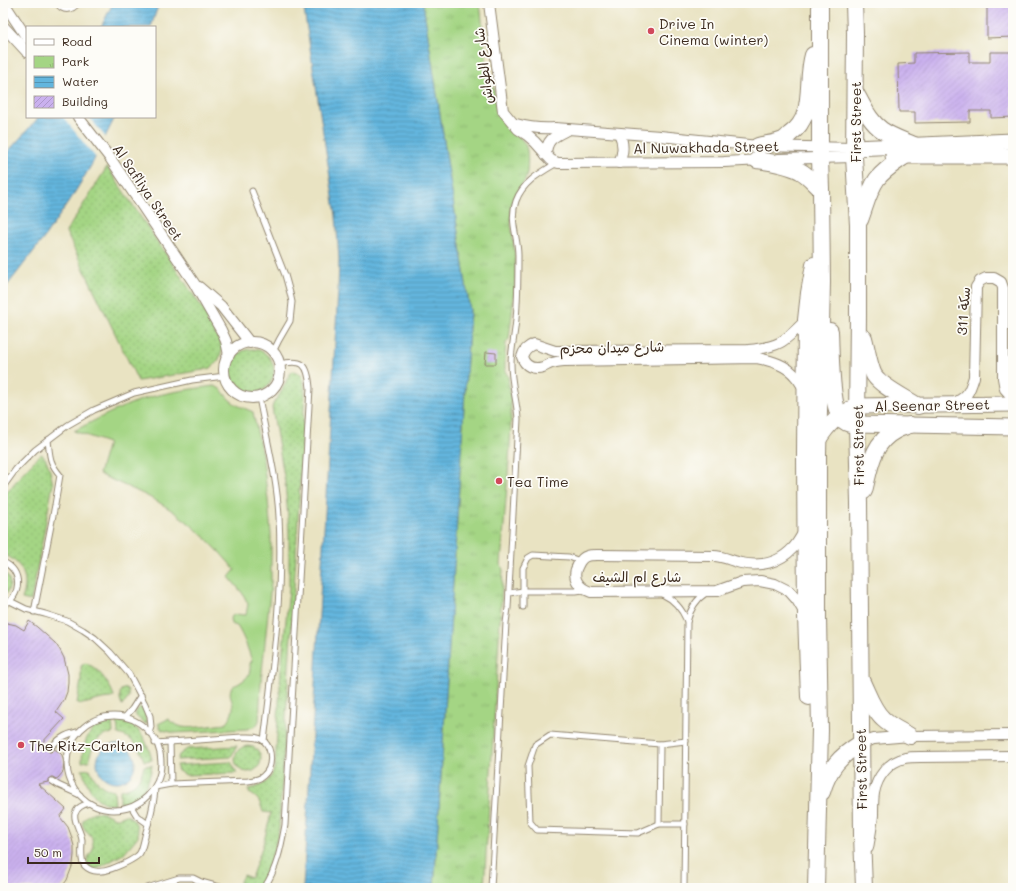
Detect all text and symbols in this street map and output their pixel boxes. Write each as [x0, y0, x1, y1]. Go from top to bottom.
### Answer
place label: Drive In Cinema (winter) [659, 14, 769, 49]
legend [26, 26, 156, 118]
marker: Drive In Cinema (winter) [646, 26, 656, 36]
street label: شارع الطواش [469, 27, 498, 105]
text: Road [62, 33, 92, 49]
text: Park [62, 53, 89, 69]
text: Water [62, 73, 99, 89]
street label: First Street [846, 81, 865, 163]
text: Building [62, 93, 108, 109]
street label: Al Nuwakhada Street [633, 136, 779, 158]
street label: Al Safliya Street [109, 140, 187, 244]
street label: سكة 311 [952, 286, 974, 336]
street label: شارع ميدان محزم [560, 337, 664, 359]
street label: Al Seenar Street [874, 394, 990, 416]
street label: First Street [848, 404, 868, 486]
place label: Tea Time [507, 472, 569, 491]
marker: Tea Time [494, 476, 504, 486]
street label: شارع ام الشيف [593, 567, 681, 588]
street label: First Street [851, 728, 871, 810]
place label: The Ritz-Carlton [29, 736, 142, 755]
marker: The Ritz-Carlton [16, 740, 26, 750]
scale bar [28, 839, 99, 865]
text: 50 m [34, 844, 62, 860]

